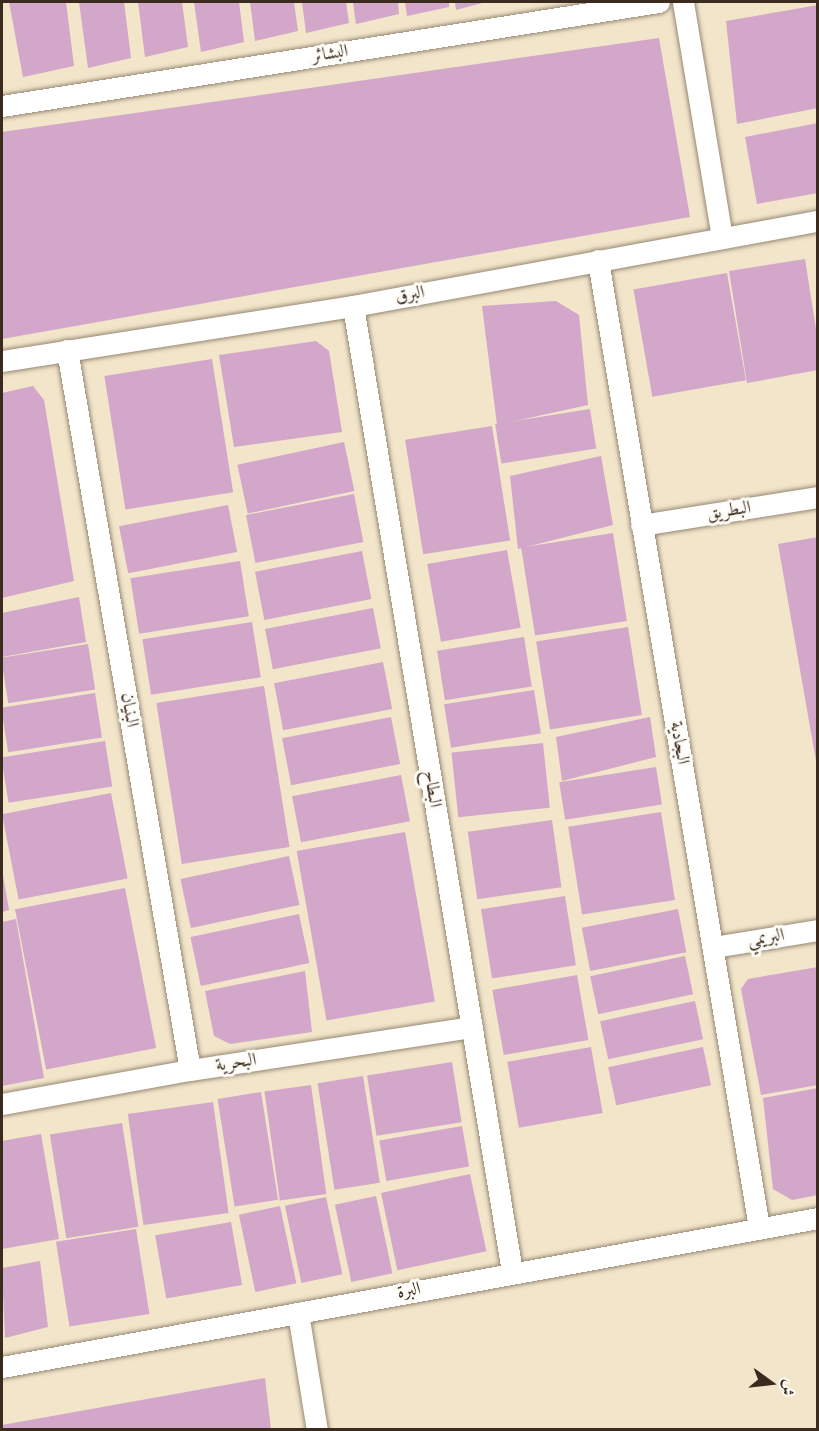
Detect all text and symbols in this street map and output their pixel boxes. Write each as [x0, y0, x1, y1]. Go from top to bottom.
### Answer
street label: البشائر [310, 40, 350, 68]
street label: البرق [394, 282, 426, 308]
street label: البطريق [706, 497, 752, 525]
street label: البنيان [115, 691, 143, 729]
street label: البجادية [665, 720, 693, 766]
street label: البطاح [418, 769, 446, 809]
street label: البريمي [746, 924, 786, 952]
street label: البحرية [214, 1049, 258, 1077]
street label: البرة [395, 1278, 423, 1304]
north arrow [741, 1353, 801, 1413]
text: ش [777, 1377, 800, 1398]

